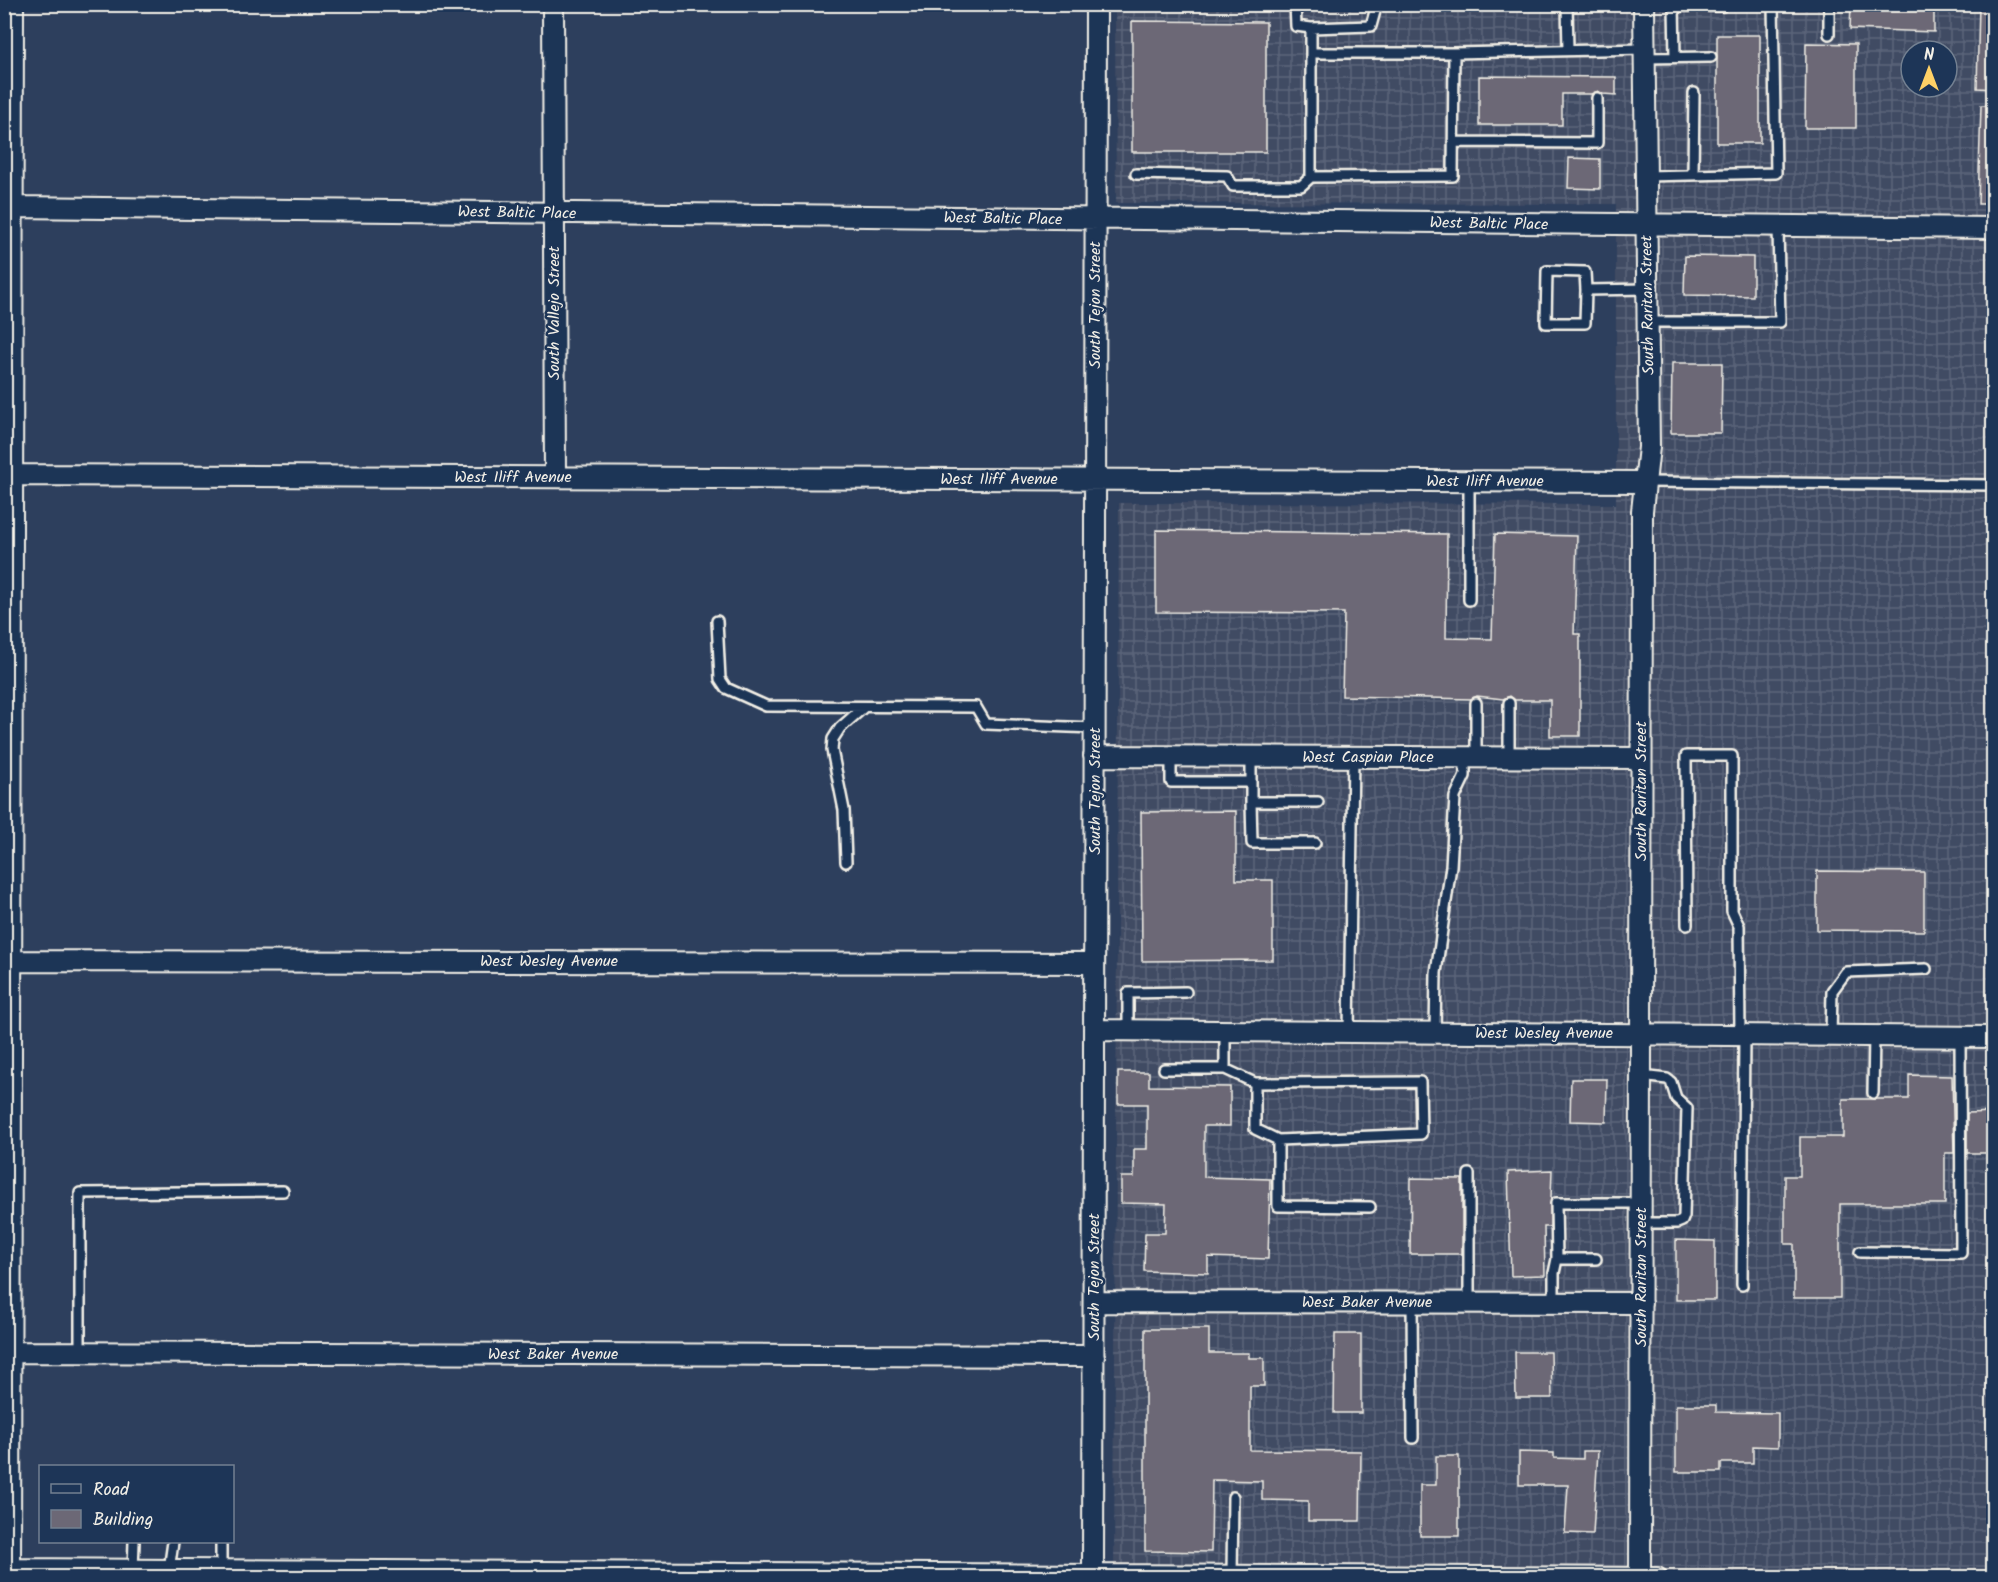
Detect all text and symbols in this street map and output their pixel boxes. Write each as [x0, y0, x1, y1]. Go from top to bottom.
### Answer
north arrow [1899, 39, 1959, 99]
text: N [1924, 43, 1934, 68]
street label: West Baltic Place [457, 199, 577, 227]
street label: West Baltic Place [943, 205, 1063, 233]
street label: West Baltic Place [1429, 210, 1549, 238]
street label: South Raritan Street [1634, 234, 1662, 375]
street label: South Tejon Street [1083, 241, 1108, 369]
street label: South Vallejo Street [542, 245, 567, 380]
street label: West Iliff Avenue [454, 465, 572, 490]
street label: West Iliff Avenue [940, 467, 1058, 492]
street label: West Iliff Avenue [1426, 469, 1544, 494]
street label: South Raritan Street [1629, 720, 1654, 861]
street label: South Tejon Street [1083, 727, 1108, 855]
street label: West Caspian Place [1302, 745, 1434, 770]
street label: West Wesley Avenue [480, 949, 618, 974]
street label: West Wesley Avenue [1475, 1021, 1613, 1046]
street label: South Raritan Street [1629, 1206, 1654, 1347]
street label: South Tejon Street [1082, 1213, 1107, 1341]
street label: West Baker Avenue [1302, 1290, 1432, 1315]
street label: West Baker Avenue [488, 1342, 618, 1367]
legend [39, 1465, 234, 1543]
text: Road [93, 1476, 130, 1505]
text: Building [93, 1506, 153, 1535]

